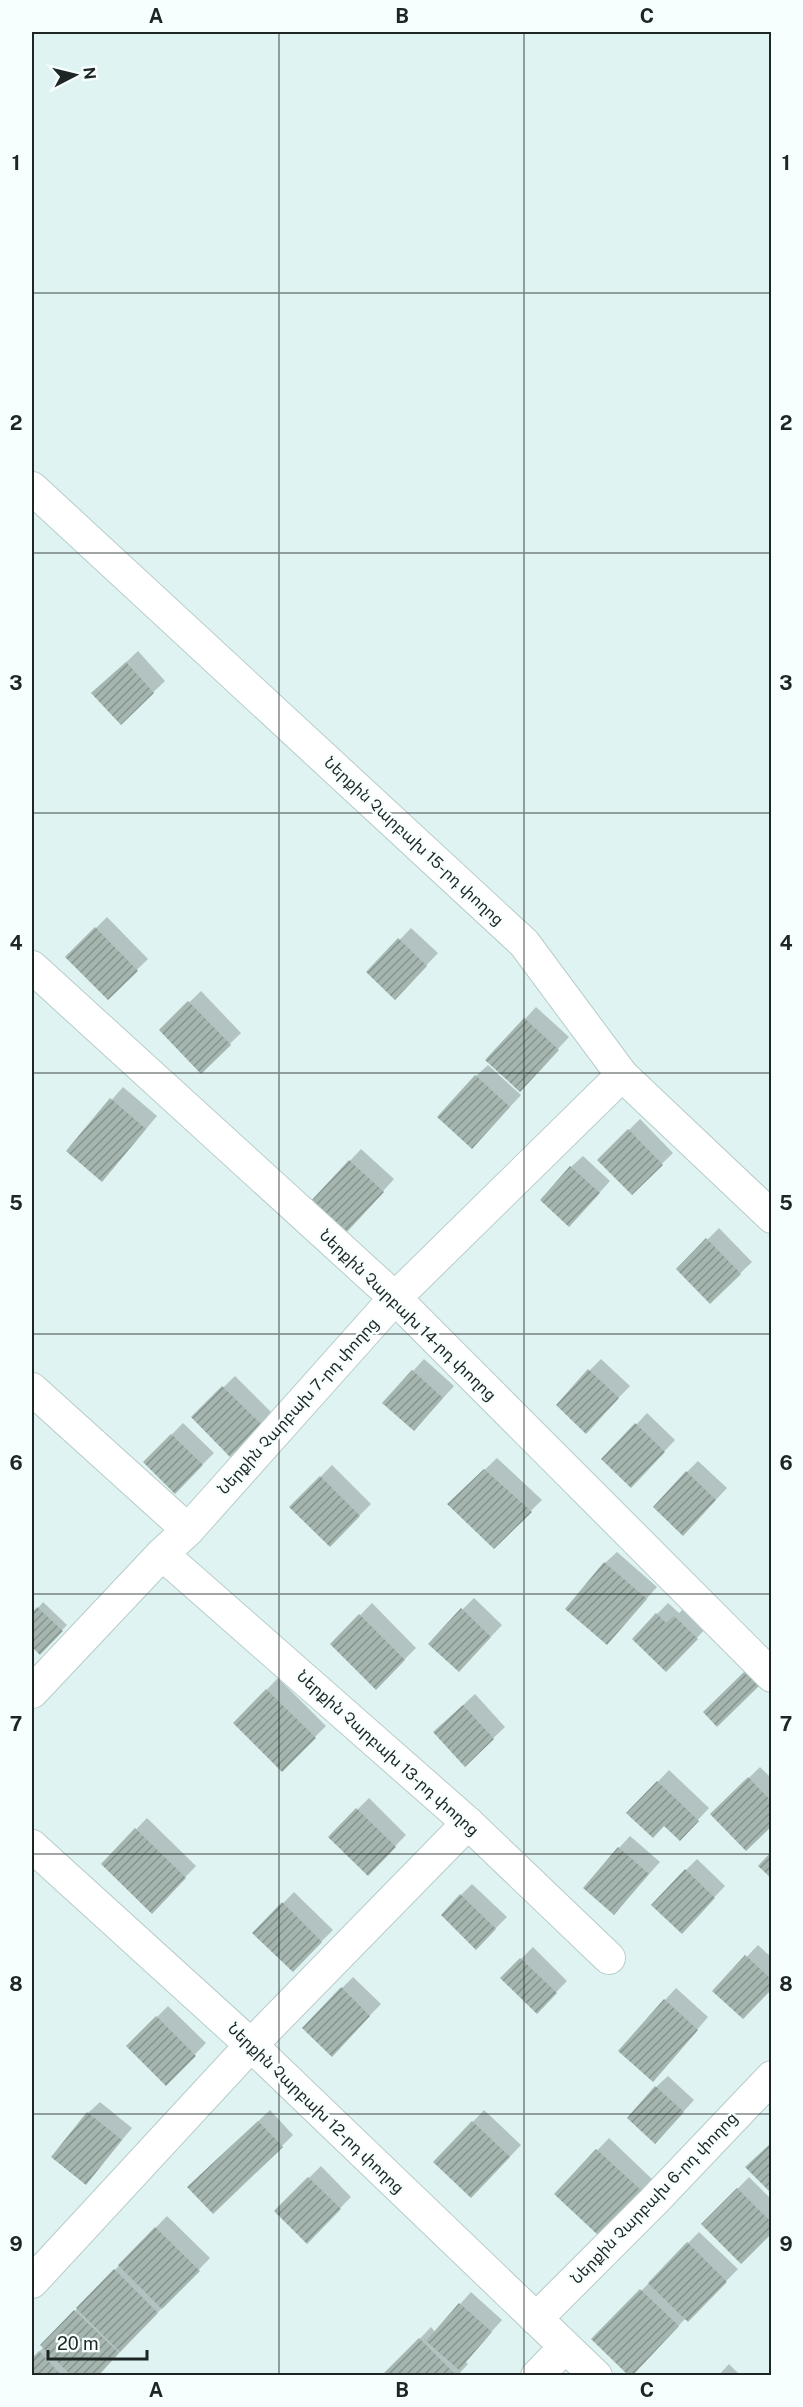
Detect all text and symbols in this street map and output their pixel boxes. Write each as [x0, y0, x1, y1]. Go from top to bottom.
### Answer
text: A [149, 4, 163, 28]
text: B [395, 4, 409, 28]
text: C [640, 4, 654, 28]
north arrow [45, 45, 105, 105]
text: N [79, 66, 100, 81]
text: 1 [12, 151, 20, 175]
text: 1 [782, 151, 790, 175]
text: 2 [10, 411, 22, 435]
text: 2 [780, 411, 792, 435]
text: 3 [9, 671, 23, 695]
text: 3 [779, 671, 793, 695]
street label: Ներքին Չարբախ 15-րդ փողոց [320, 753, 508, 929]
text: 4 [9, 931, 23, 955]
text: 4 [779, 931, 793, 955]
text: 5 [9, 1191, 23, 1215]
text: 5 [779, 1191, 793, 1215]
street label: Ներքին Չարբախ 14-րդ փողոց [316, 1225, 500, 1405]
street label: Ներքին Չարբախ 7-րդ փողոց [214, 1314, 382, 1498]
text: 6 [9, 1451, 23, 1475]
text: 6 [779, 1451, 793, 1475]
street label: Ներքին Չարբախ 13-րդ փողոց [293, 1666, 483, 1840]
text: 7 [10, 1712, 22, 1736]
text: 7 [780, 1712, 792, 1736]
text: 8 [9, 1972, 23, 1996]
text: 8 [779, 1972, 793, 1996]
street label: Ներքին Չարբախ 12-րդ փողոց [224, 2019, 408, 2197]
street label: Ներքին Չարբախ 6-րդ փողոց [567, 2108, 741, 2288]
text: 9 [9, 2232, 23, 2256]
text: 9 [779, 2232, 793, 2256]
scale bar [48, 2323, 147, 2361]
text: 20 m [57, 2333, 99, 2354]
text: A [149, 2378, 163, 2402]
text: B [395, 2378, 409, 2402]
text: C [640, 2378, 654, 2402]

